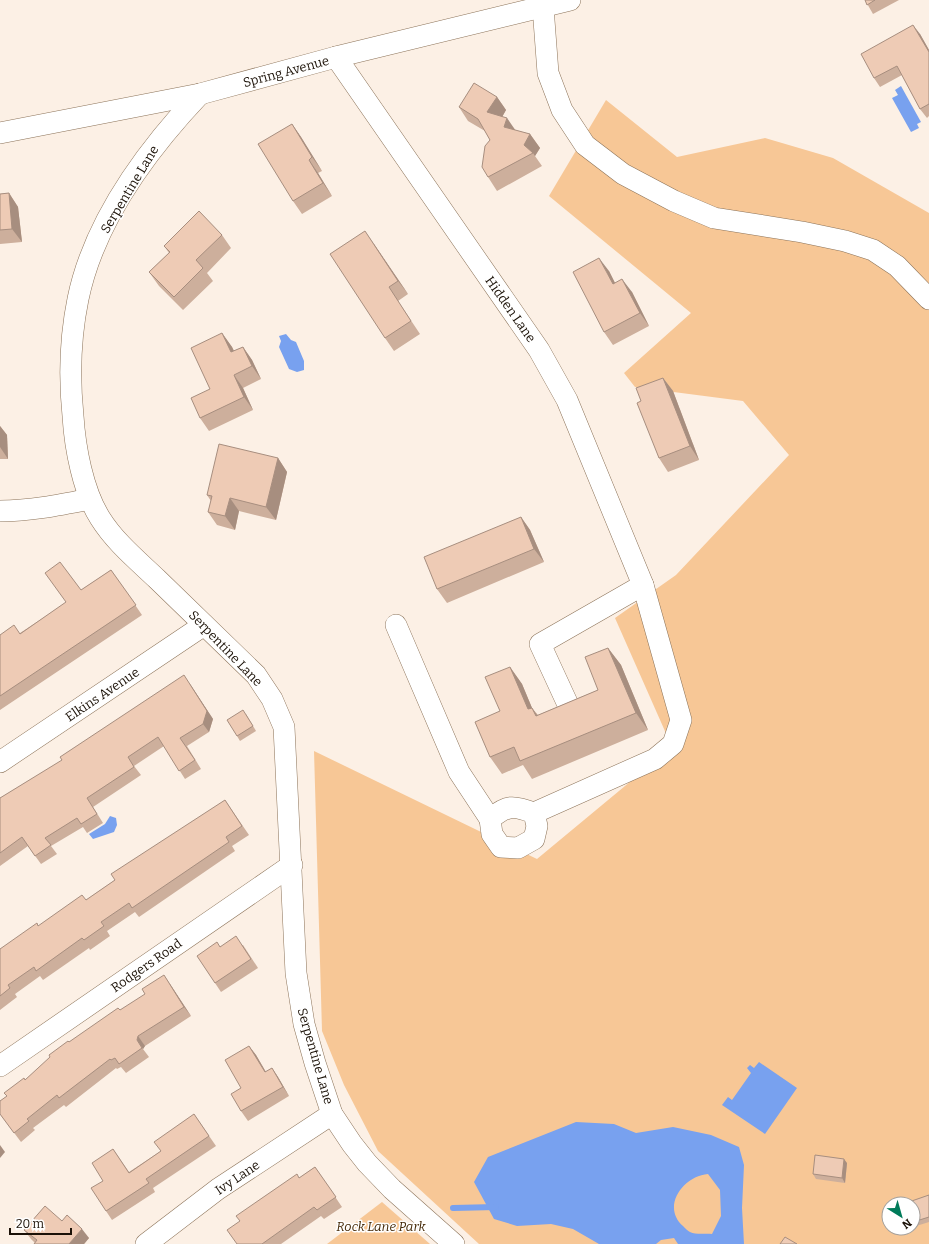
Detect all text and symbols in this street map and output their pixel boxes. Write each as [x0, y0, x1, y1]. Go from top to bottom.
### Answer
street label: Spring Avenue [241, 53, 331, 90]
street label: Serpentine Lane [97, 143, 161, 236]
street label: Hidden Lane [482, 273, 539, 345]
street label: Serpentine Lane [186, 607, 266, 689]
street label: Elkins Avenue [63, 664, 142, 725]
street label: Rodgers Road [108, 935, 185, 995]
street label: Serpentine Lane [295, 1006, 336, 1106]
street label: Ivy Lane [212, 1157, 262, 1198]
north arrow [881, 1196, 921, 1236]
scale bar [10, 1210, 71, 1236]
text: N [899, 1216, 914, 1232]
text: 20 m [16, 1217, 45, 1231]
park label: Rock Lane Park [336, 1219, 427, 1234]

